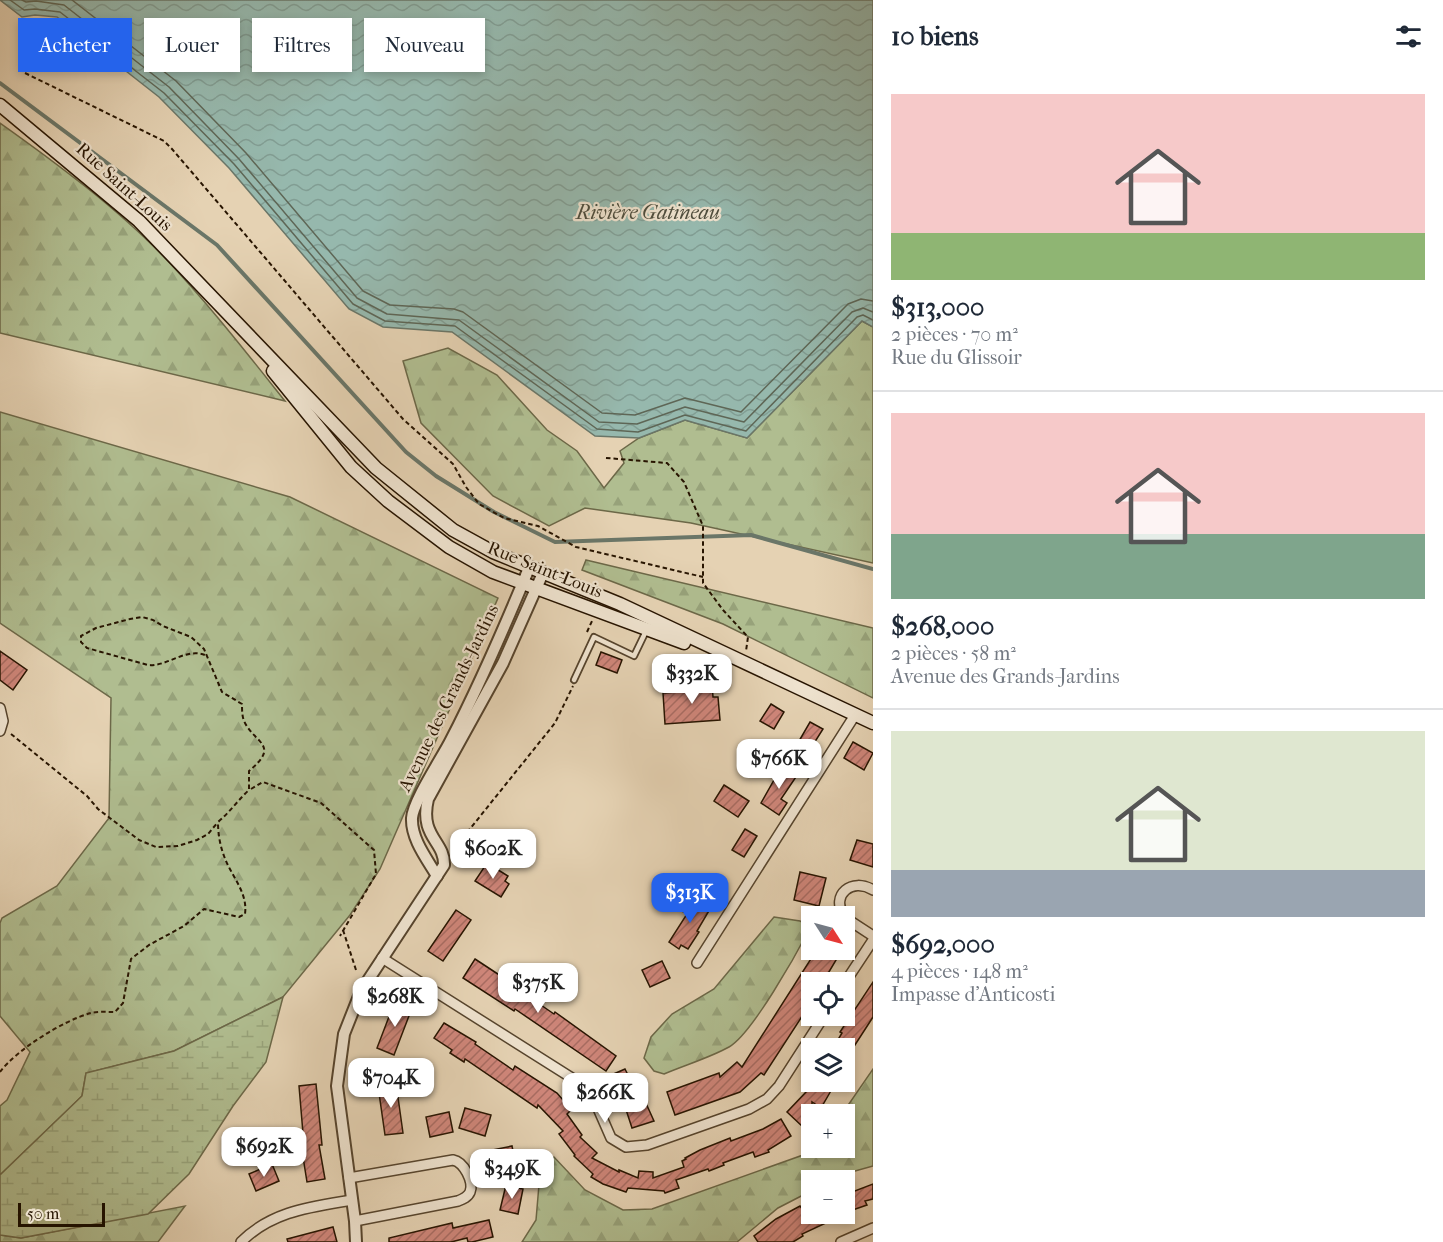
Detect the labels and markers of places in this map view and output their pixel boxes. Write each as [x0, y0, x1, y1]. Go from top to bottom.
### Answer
pin: $332K [650, 654, 734, 705]
pin: $766K [737, 739, 821, 790]
pin: $602K [451, 829, 535, 880]
pin: $313K [648, 873, 732, 924]
pin: $375K [496, 963, 580, 1014]
pin: $268K [353, 977, 437, 1028]
pin: $704K [349, 1058, 433, 1109]
pin: $266K [563, 1073, 647, 1124]
pin: $692K [222, 1127, 306, 1178]
pin: $349K [470, 1149, 554, 1200]

